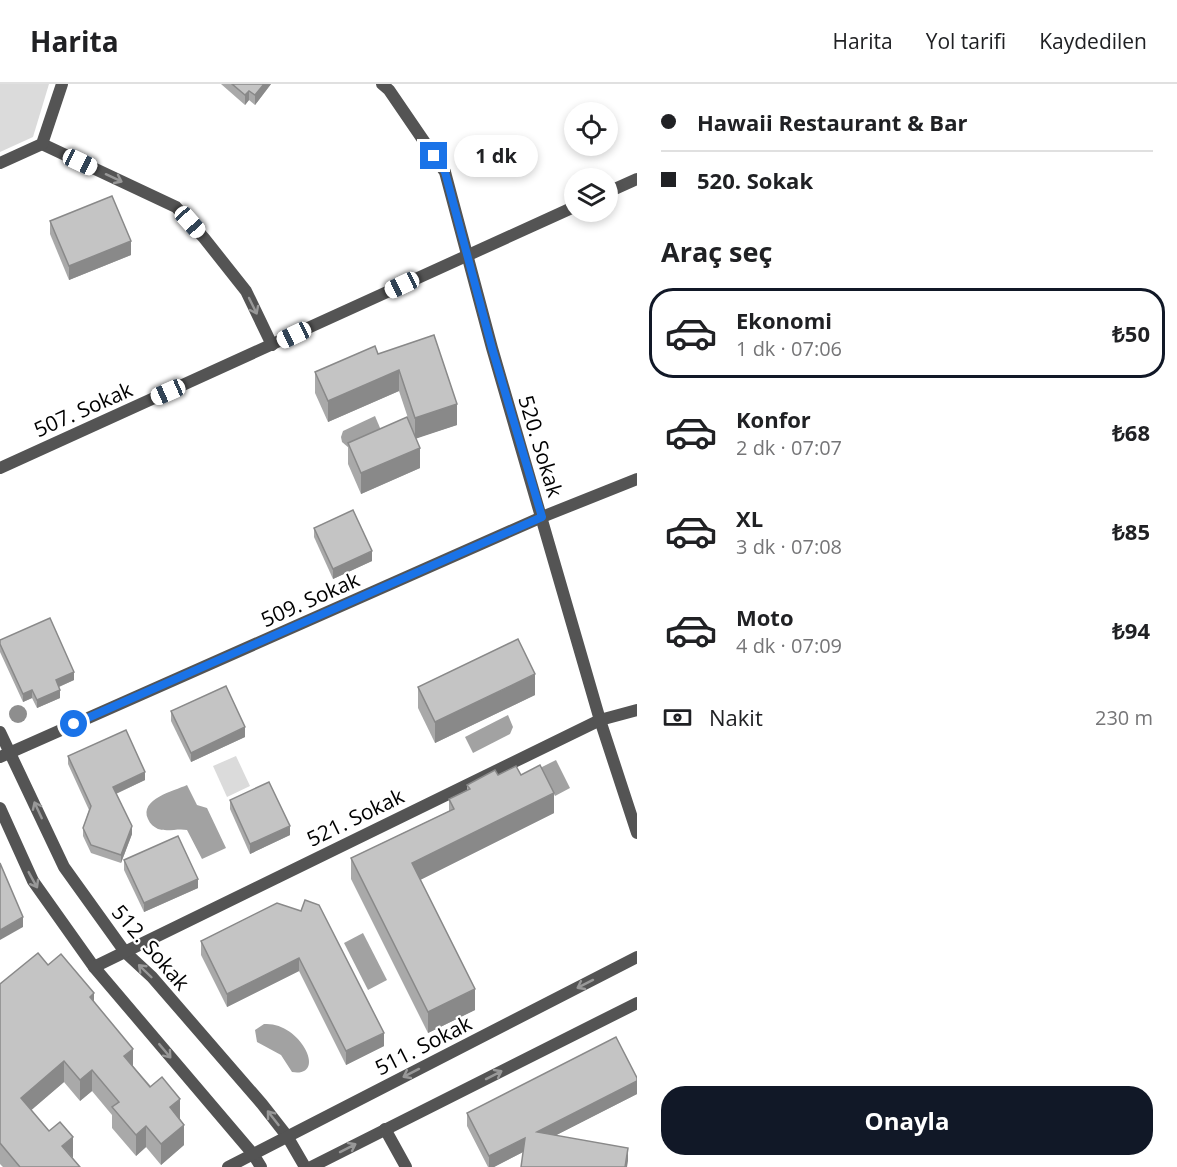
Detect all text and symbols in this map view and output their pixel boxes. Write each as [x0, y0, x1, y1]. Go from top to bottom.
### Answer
text: Harita [30, 22, 119, 60]
text: Harita [832, 27, 893, 55]
text: Yol tarifi [926, 27, 1006, 55]
text: Kaydedilen [1039, 27, 1147, 55]
map controls [564, 102, 618, 222]
button: locate [564, 102, 618, 156]
text: Hawaii Restaurant & Bar [697, 107, 967, 137]
callout: 1 dk [455, 135, 539, 177]
route end [420, 142, 447, 169]
text: 1 dk [475, 142, 517, 169]
car [60, 146, 100, 178]
text: 520. Sokak [697, 165, 813, 195]
button: layers [564, 168, 618, 222]
one-way arrow [104, 172, 122, 184]
car [171, 203, 209, 241]
text: Araç seç [661, 233, 772, 270]
car [382, 269, 422, 301]
one-way arrow [248, 296, 259, 314]
text: Ekonomi [736, 305, 832, 335]
icon: car [664, 306, 718, 360]
text: ₺50 [1112, 318, 1150, 348]
car [274, 319, 314, 351]
text: 1 dk · 07:06 [736, 335, 842, 362]
street label: 507. Sokak [29, 375, 137, 443]
car [148, 376, 188, 408]
street label: 520. Sokak [512, 392, 570, 500]
text: Konfor [736, 404, 811, 434]
icon: car [664, 405, 718, 459]
text: ₺68 [1112, 417, 1150, 447]
text: 2 dk · 07:07 [736, 434, 842, 461]
text: XL [736, 503, 763, 533]
icon: car [664, 504, 718, 558]
text: ₺85 [1112, 516, 1150, 546]
text: 3 dk · 07:08 [736, 533, 842, 560]
street label: 509. Sokak [256, 565, 364, 633]
text: Moto [736, 602, 794, 632]
icon: car [664, 603, 718, 657]
text: ₺94 [1112, 615, 1150, 645]
text: 4 dk · 07:09 [736, 632, 842, 659]
icon: cash [661, 701, 694, 734]
text: Nakit [709, 702, 763, 732]
text: 230 m [1095, 704, 1153, 731]
route start [60, 710, 87, 737]
street label: 521. Sokak [302, 781, 408, 853]
one-way arrow [32, 801, 43, 820]
one-way arrow [27, 871, 39, 888]
street label: 512. Sokak [106, 898, 196, 996]
one-way arrow [138, 964, 153, 978]
one-way arrow [577, 978, 594, 990]
street label: 511. Sokak [370, 1009, 476, 1081]
one-way arrow [158, 1043, 172, 1058]
one-way arrow [403, 1068, 421, 1079]
one-way arrow [485, 1068, 503, 1080]
button: Onayla [661, 1086, 1153, 1155]
one-way arrow [267, 1110, 280, 1126]
one-way arrow [339, 1142, 357, 1154]

